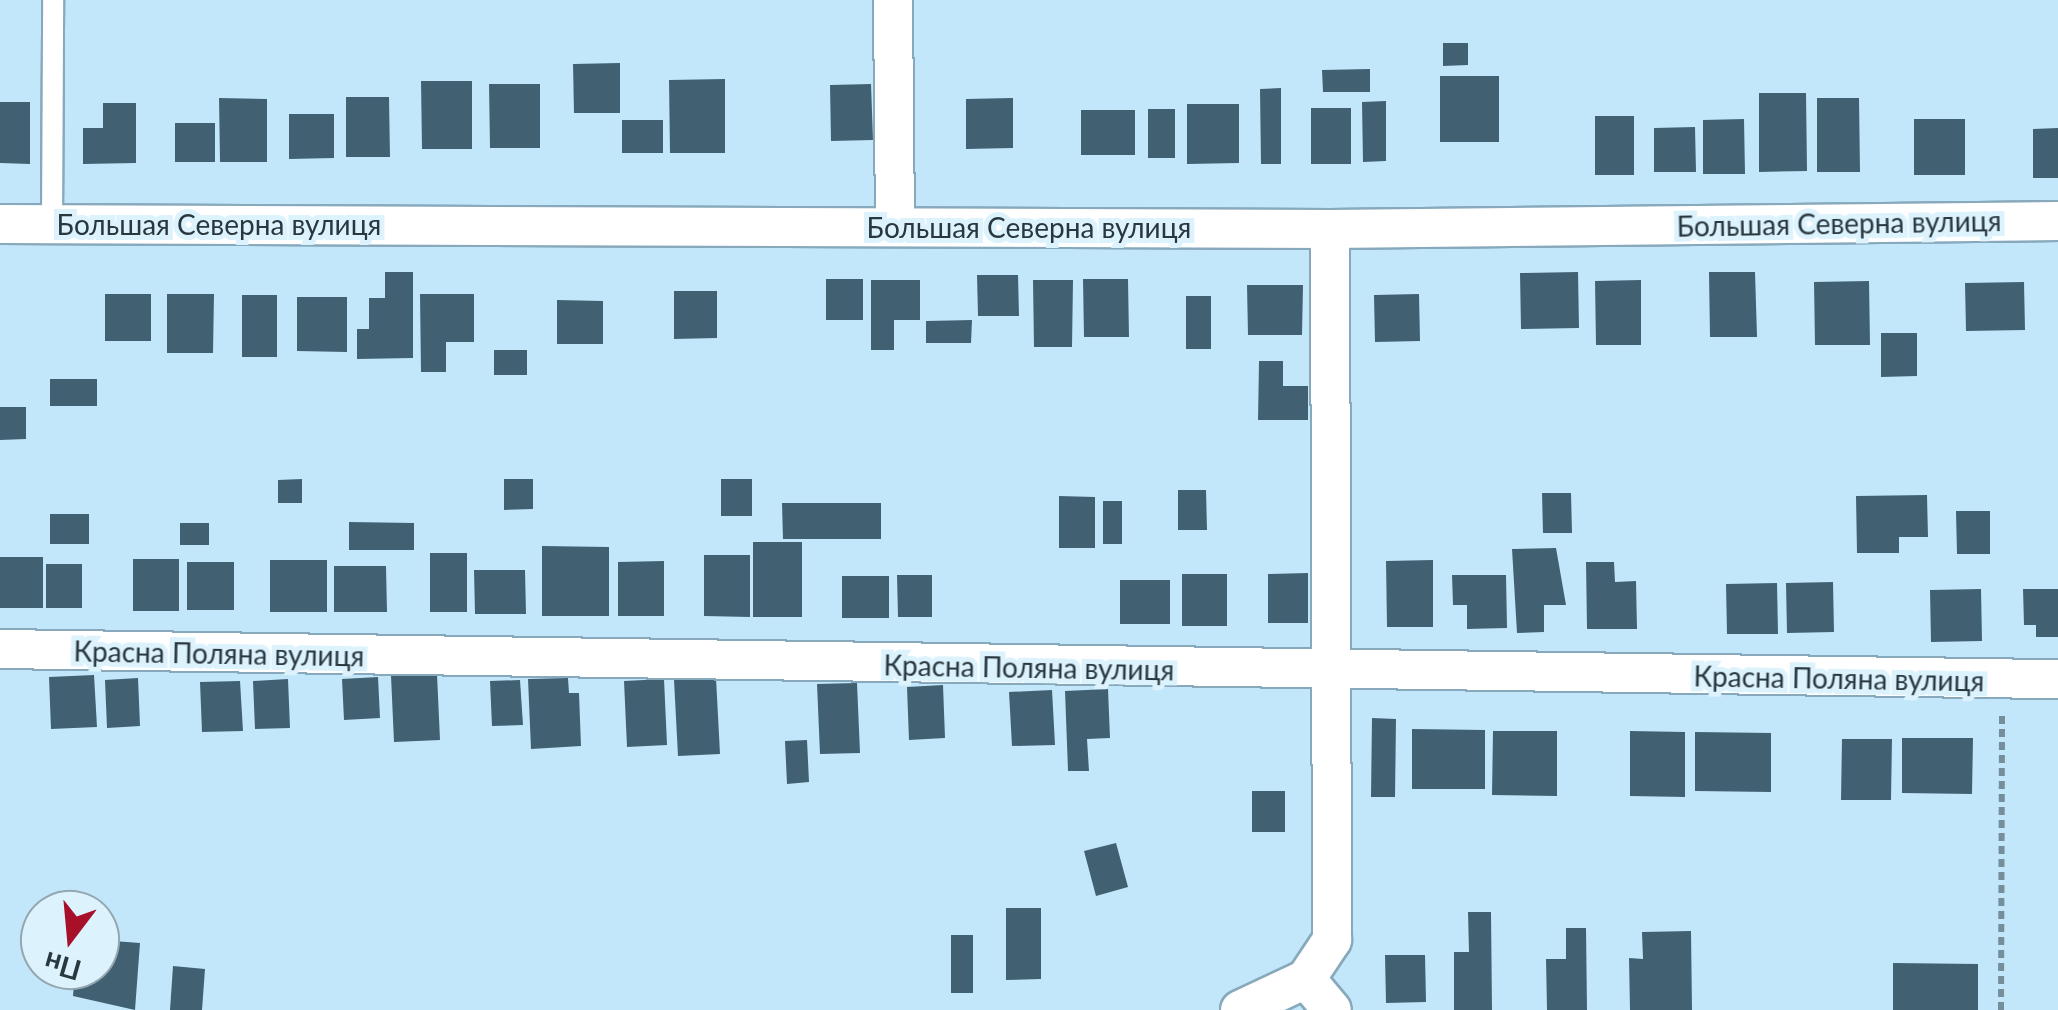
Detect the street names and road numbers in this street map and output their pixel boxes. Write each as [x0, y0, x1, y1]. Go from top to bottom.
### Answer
street label: Большая Северна вулиця [1676, 203, 2002, 243]
street label: Большая Северна вулиця [57, 207, 381, 241]
street label: Большая Северна вулиця [867, 210, 1191, 244]
street label: Красна Поляна вулиця [73, 634, 365, 672]
street label: Красна Поляна вулиця [883, 648, 1175, 686]
street label: Красна Поляна вулиця [1693, 659, 1985, 697]

